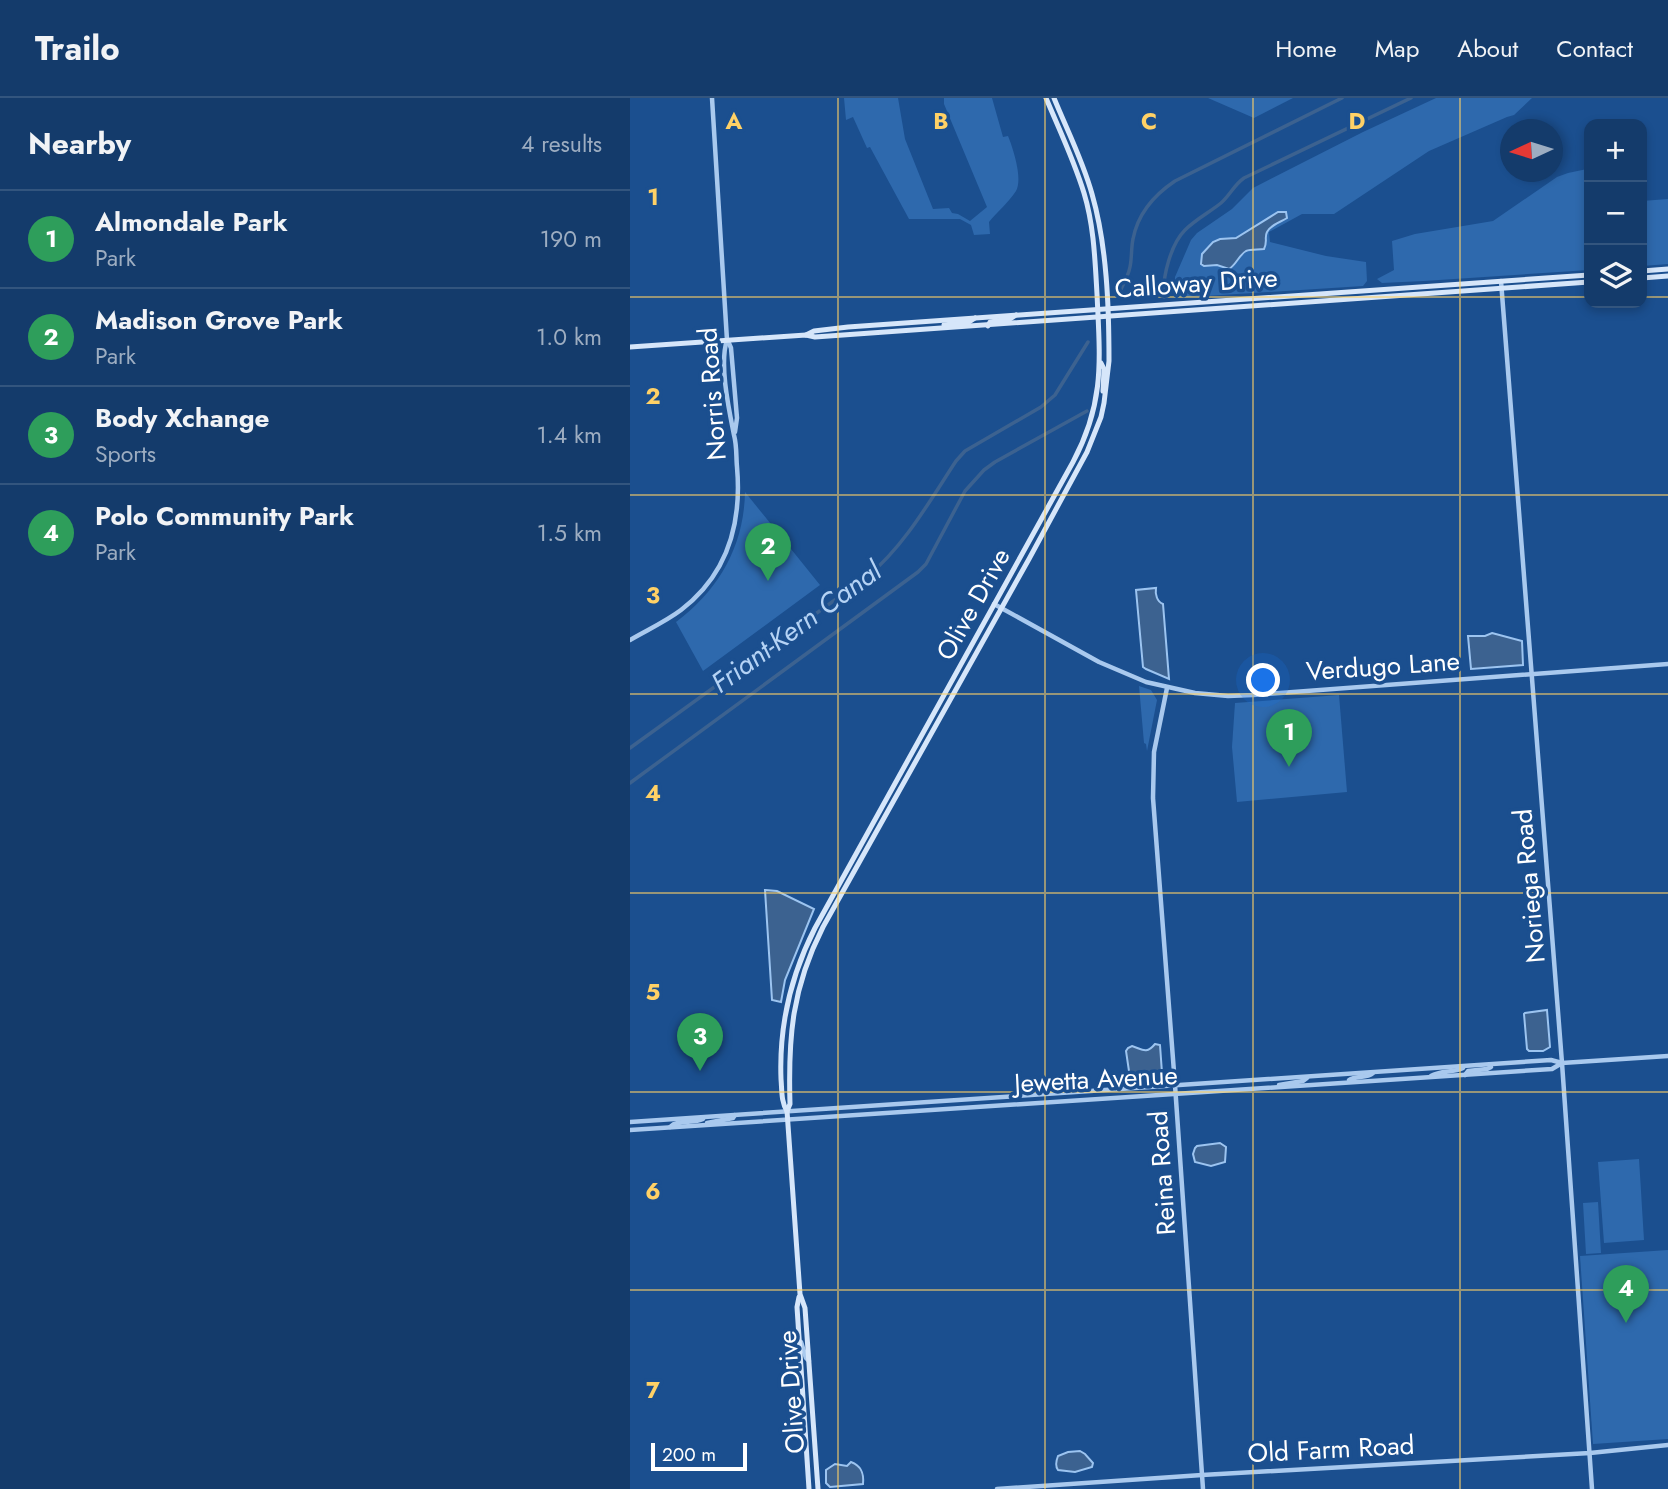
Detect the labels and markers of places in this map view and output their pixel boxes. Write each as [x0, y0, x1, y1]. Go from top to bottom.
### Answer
pin: 2 [745, 523, 791, 581]
pin: 1 [1266, 709, 1312, 767]
pin: 3 [677, 1013, 723, 1071]
pin: 4 [1603, 1265, 1649, 1323]

